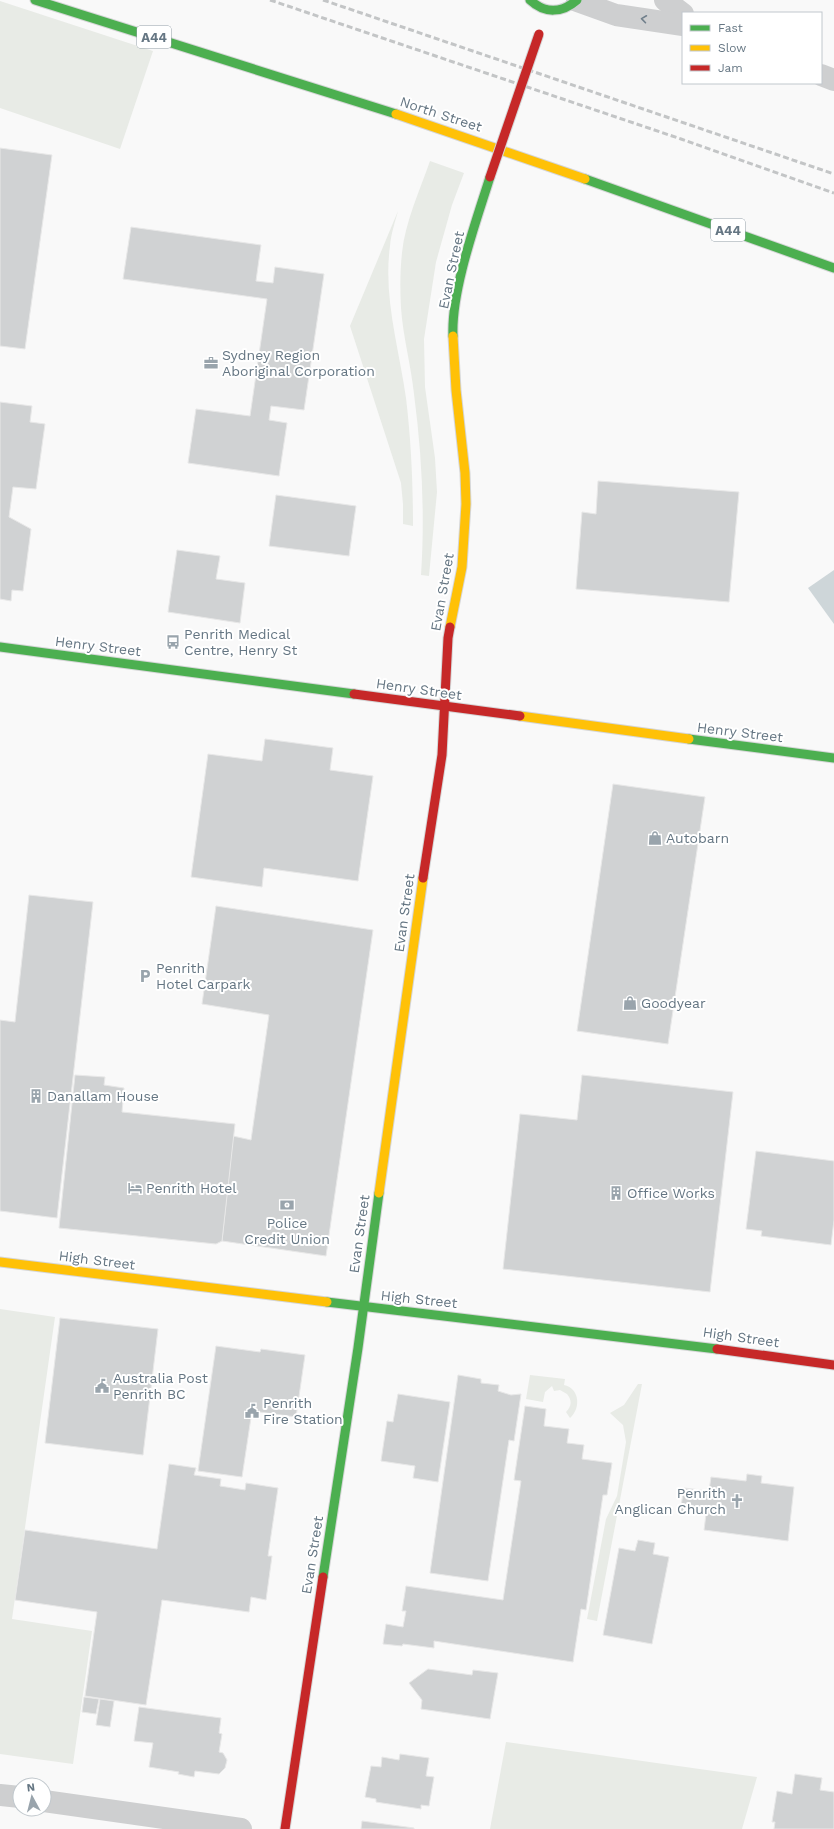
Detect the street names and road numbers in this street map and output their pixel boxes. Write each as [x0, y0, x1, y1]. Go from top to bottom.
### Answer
road number: A44 [137, 26, 171, 48]
street label: North Street [398, 93, 484, 135]
road number: A44 [711, 219, 745, 241]
street label: Evan Street [435, 230, 467, 310]
street label: Evan Street [427, 552, 457, 632]
street label: Henry Street [54, 633, 142, 659]
street label: Henry Street [375, 675, 463, 703]
street label: Henry Street [696, 719, 784, 745]
street label: Evan Street [391, 873, 417, 953]
street label: Evan Street [346, 1194, 372, 1274]
street label: High Street [58, 1247, 136, 1273]
street label: High Street [380, 1287, 458, 1311]
street label: High Street [702, 1324, 780, 1350]
street label: Evan Street [298, 1515, 326, 1595]

